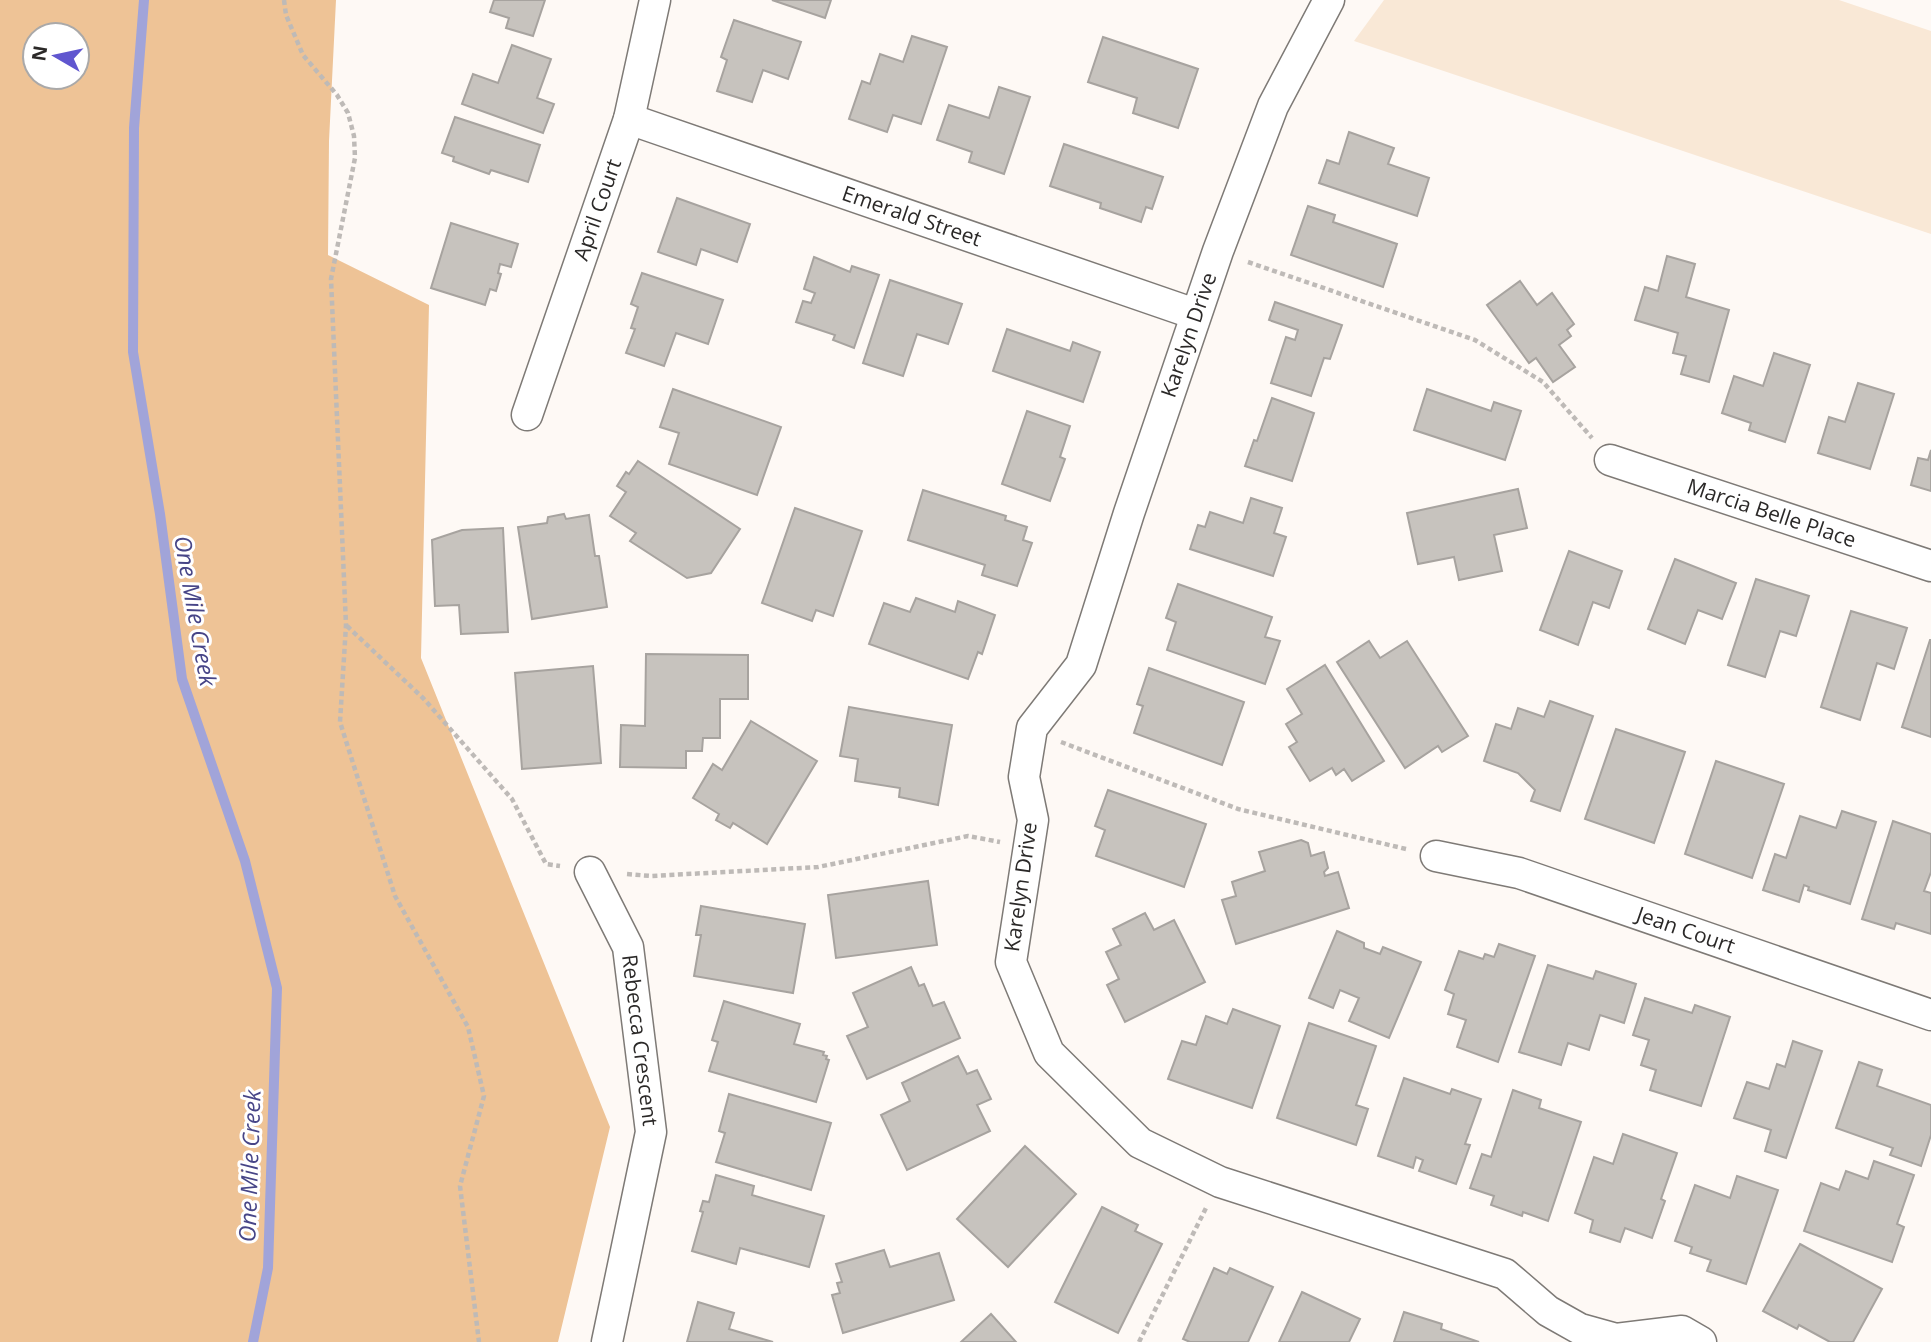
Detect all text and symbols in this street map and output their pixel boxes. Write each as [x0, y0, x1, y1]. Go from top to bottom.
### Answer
north arrow [21, 21, 91, 91]
text: N [25, 44, 53, 63]
street label: April Court [566, 155, 627, 264]
street label: Emerald Street [839, 179, 985, 252]
street label: Karelyn Drive [1154, 268, 1223, 401]
street label: Marcia Belle Place [1684, 471, 1860, 553]
water label: One Mile Creek [167, 533, 225, 689]
street label: Karelyn Drive [997, 820, 1043, 953]
street label: Jean Court [1631, 899, 1739, 959]
street label: Rebecca Crescent [616, 953, 665, 1127]
water label: One Mile Creek [230, 1089, 268, 1243]

